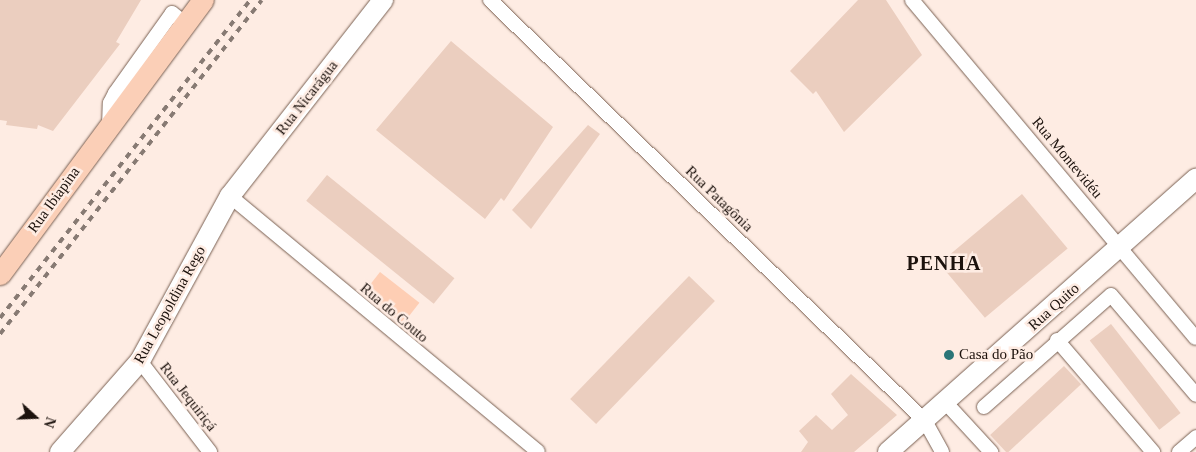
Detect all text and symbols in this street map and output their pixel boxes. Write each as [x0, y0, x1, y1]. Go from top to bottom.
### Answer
street label: Rua Nicarágua [272, 57, 342, 139]
street label: Rua Montevidéu [1028, 114, 1106, 202]
street label: Rua Patagônia [681, 162, 757, 236]
street label: Rua Ibiapina [24, 164, 84, 236]
street label: Rua Leopoldina Rego [130, 243, 210, 367]
district label: PENHA [906, 251, 982, 275]
street label: Rua do Couto [356, 279, 432, 347]
street label: Rua Quito [1025, 280, 1083, 334]
place label: Casa do Pão [959, 346, 1033, 364]
marker: Casa do Pão [943, 349, 955, 361]
street label: Rua Jequiriçá [156, 359, 220, 435]
north arrow [10, 392, 60, 442]
text: N [41, 415, 58, 430]

